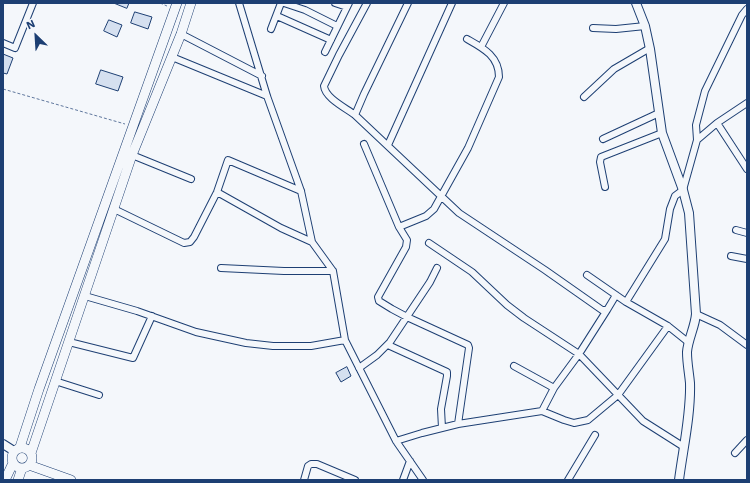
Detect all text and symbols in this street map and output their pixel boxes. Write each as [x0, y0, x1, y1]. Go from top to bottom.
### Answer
north arrow [16, 16, 56, 56]
text: N [24, 17, 37, 32]

